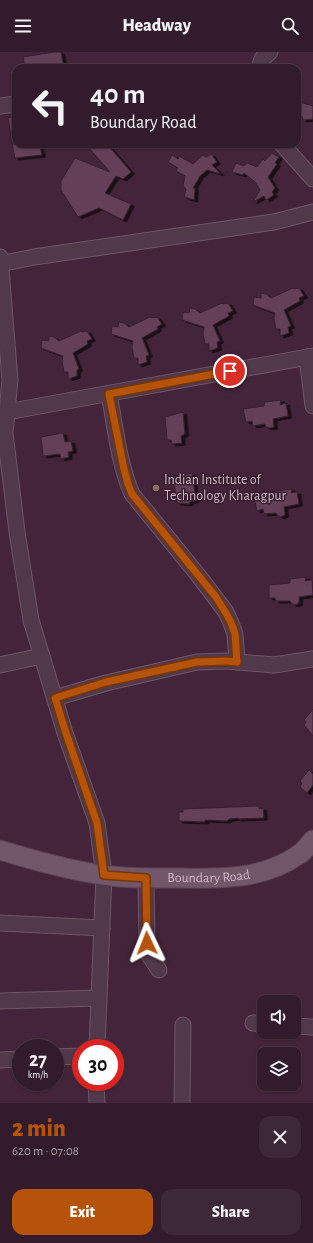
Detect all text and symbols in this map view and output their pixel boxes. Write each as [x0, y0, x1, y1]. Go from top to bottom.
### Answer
icon: menu [12, 15, 34, 37]
icon: search [279, 15, 301, 37]
text: Headway [122, 17, 191, 35]
icon: left [24, 80, 76, 132]
text: 40 m [90, 81, 146, 109]
text: Boundary Road [90, 114, 197, 132]
pin [213, 354, 247, 388]
icon: arrive [219, 360, 241, 382]
place label: Indian Institute of Technology Kharagpur [164, 473, 287, 503]
marker: Indian Institute of Technology Kharagpur [151, 483, 161, 493]
street label: Boundary Road [167, 868, 251, 885]
position arrow [126, 922, 168, 964]
map controls [257, 995, 301, 1091]
button: sound [257, 995, 301, 1039]
speed limit sign: 30 [72, 1039, 124, 1091]
button: layers [257, 1047, 301, 1091]
text: 27 [29, 1050, 47, 1070]
text: km/h [28, 1070, 48, 1080]
button: close [259, 1116, 301, 1158]
text: 2 min [12, 1117, 66, 1141]
text: 620 m · 07:08 [12, 1145, 79, 1158]
button: Exit [12, 1189, 153, 1235]
button: Share [161, 1189, 301, 1235]

